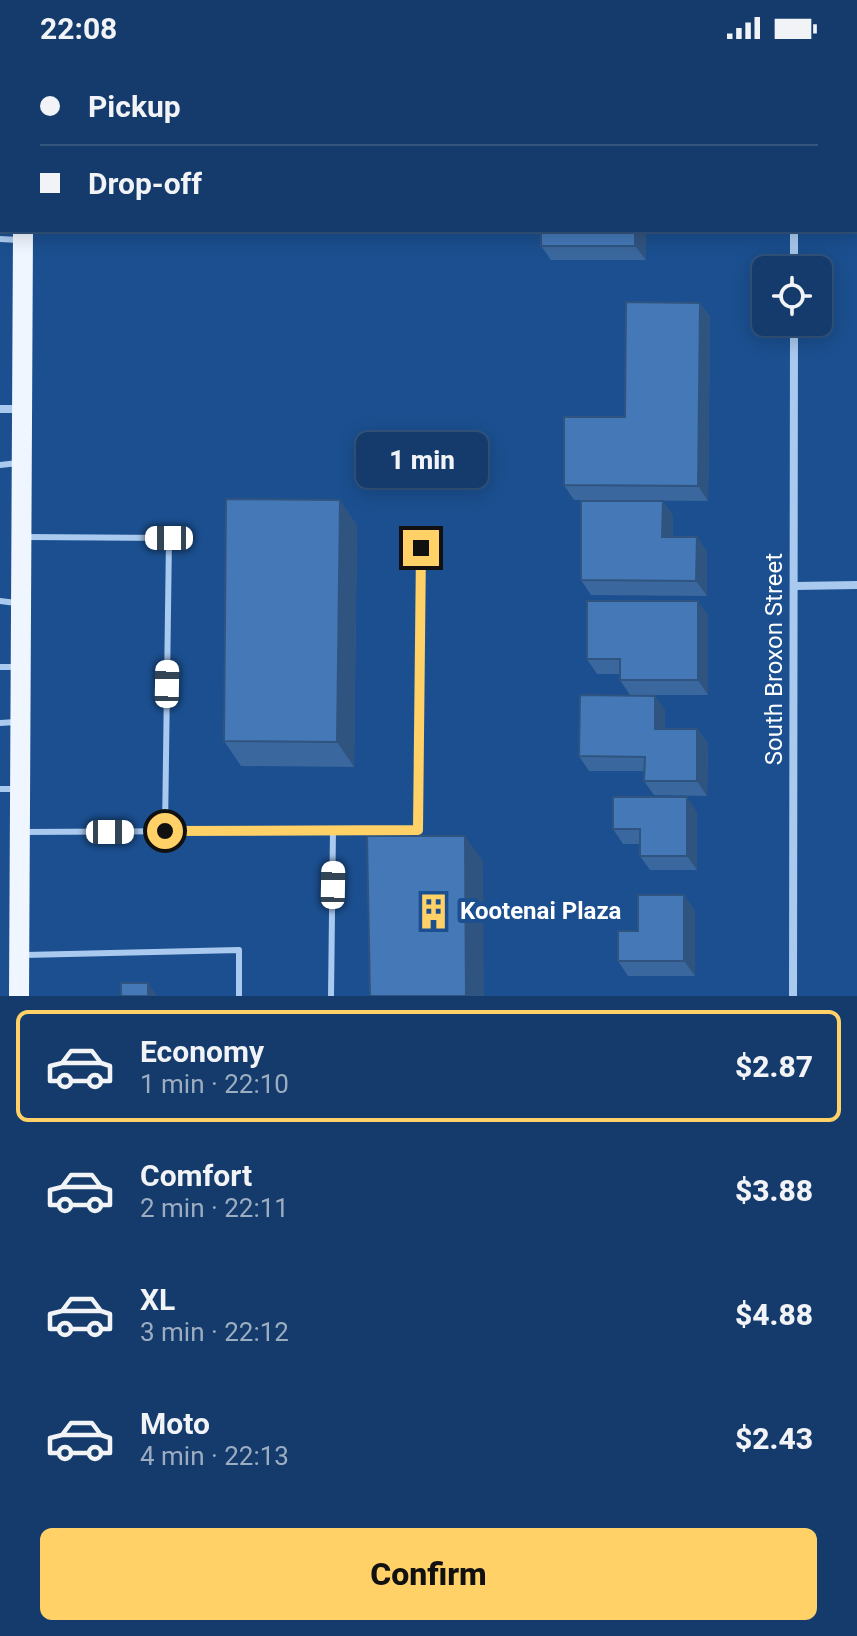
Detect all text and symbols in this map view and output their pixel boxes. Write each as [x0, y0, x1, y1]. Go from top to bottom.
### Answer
text: 22:08 [40, 11, 117, 46]
text: Pickup [88, 89, 181, 124]
text: Drop-off [88, 166, 202, 201]
map controls [752, 256, 832, 336]
button: locate [752, 256, 832, 336]
callout: 1 min [355, 432, 487, 488]
text: 1 min [389, 445, 455, 475]
car [145, 526, 193, 550]
route end [403, 530, 439, 566]
street label: South Broxon Street [760, 553, 788, 765]
car [155, 660, 179, 708]
route start [147, 813, 183, 849]
car [86, 820, 134, 844]
car [321, 861, 345, 909]
building icon: Kootenai Plaza [415, 892, 453, 930]
place label: Kootenai Plaza [460, 897, 622, 925]
icon: car [44, 1030, 116, 1102]
text: Economy [140, 1034, 264, 1069]
text: $2.87 [735, 1049, 813, 1084]
text: 1 min · 22:10 [140, 1069, 289, 1099]
icon: car [44, 1154, 116, 1226]
text: Comfort [140, 1158, 252, 1193]
text: $3.88 [735, 1173, 813, 1208]
text: 2 min · 22:11 [140, 1193, 289, 1223]
icon: car [44, 1278, 116, 1350]
text: XL [140, 1282, 175, 1317]
text: $4.88 [735, 1297, 813, 1332]
text: 3 min · 22:12 [140, 1317, 289, 1347]
icon: car [44, 1402, 116, 1474]
text: Moto [140, 1406, 210, 1441]
text: $2.43 [735, 1421, 813, 1456]
text: 4 min · 22:13 [140, 1441, 289, 1471]
button: Confirm [40, 1528, 817, 1620]

